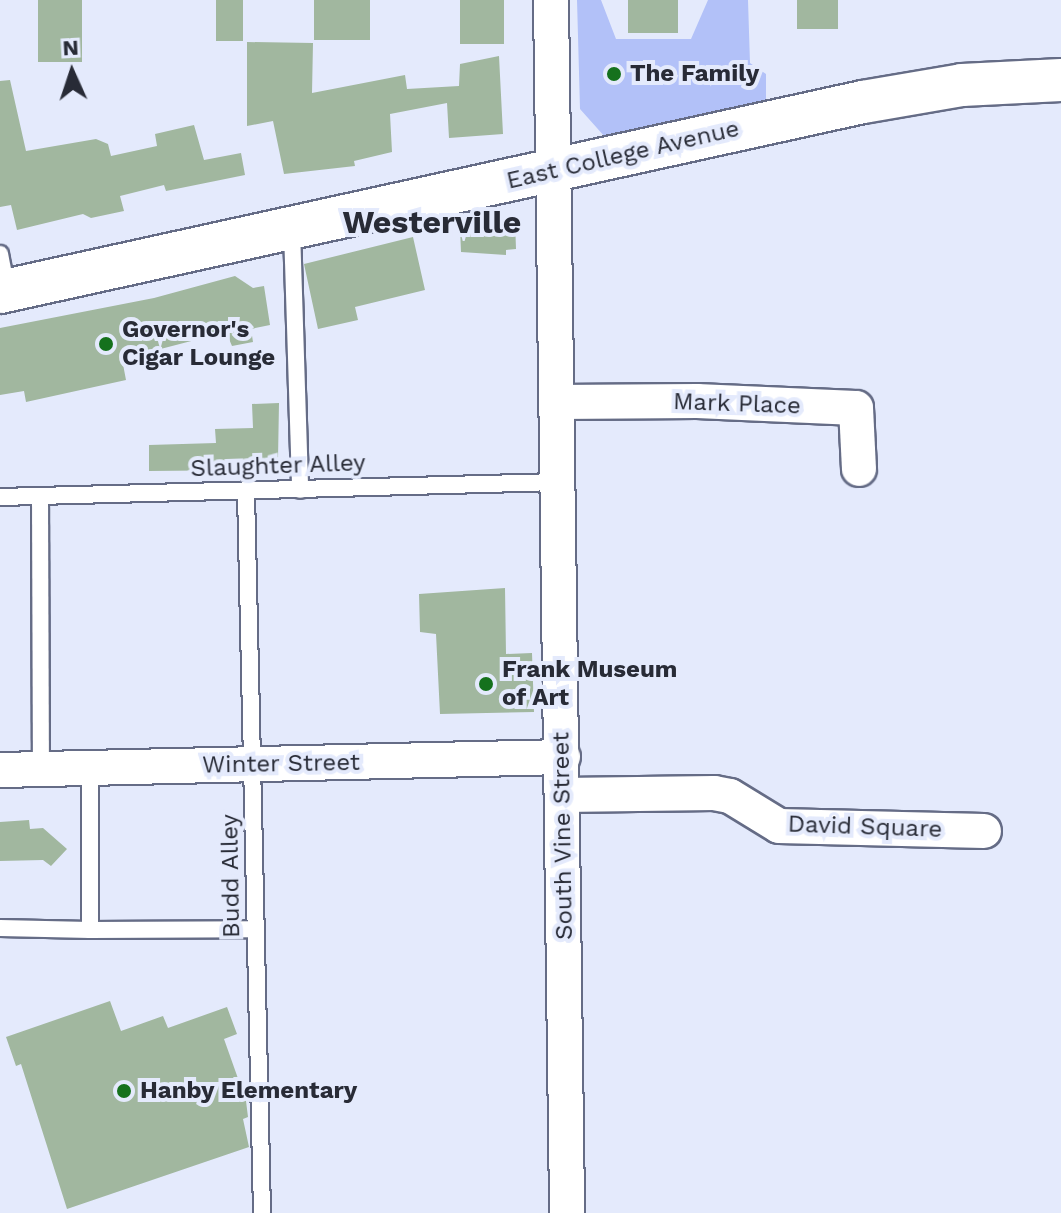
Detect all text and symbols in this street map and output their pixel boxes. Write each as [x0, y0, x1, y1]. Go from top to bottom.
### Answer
north arrow [32, 32, 112, 112]
text: N [62, 35, 80, 60]
place label: The Family [630, 60, 759, 88]
marker: The Family [605, 65, 623, 83]
street label: East College Avenue [503, 114, 743, 196]
district label: Westerville [343, 203, 521, 241]
place label: Governor's Cigar Lounge [122, 316, 276, 372]
marker: Governor's Cigar Lounge [97, 335, 115, 353]
street label: Mark Place [672, 387, 802, 421]
street label: Slaughter Alley [189, 449, 367, 483]
place label: Frank Museum of Art [502, 656, 678, 712]
marker: Frank Museum of Art [477, 675, 495, 693]
street label: South Vine Street [547, 731, 579, 941]
street label: Winter Street [202, 748, 360, 780]
street label: David Square [787, 810, 943, 844]
street label: Budd Alley [216, 813, 246, 939]
place label: Hanby Elementary [140, 1077, 358, 1105]
marker: Hanby Elementary [115, 1082, 133, 1100]

